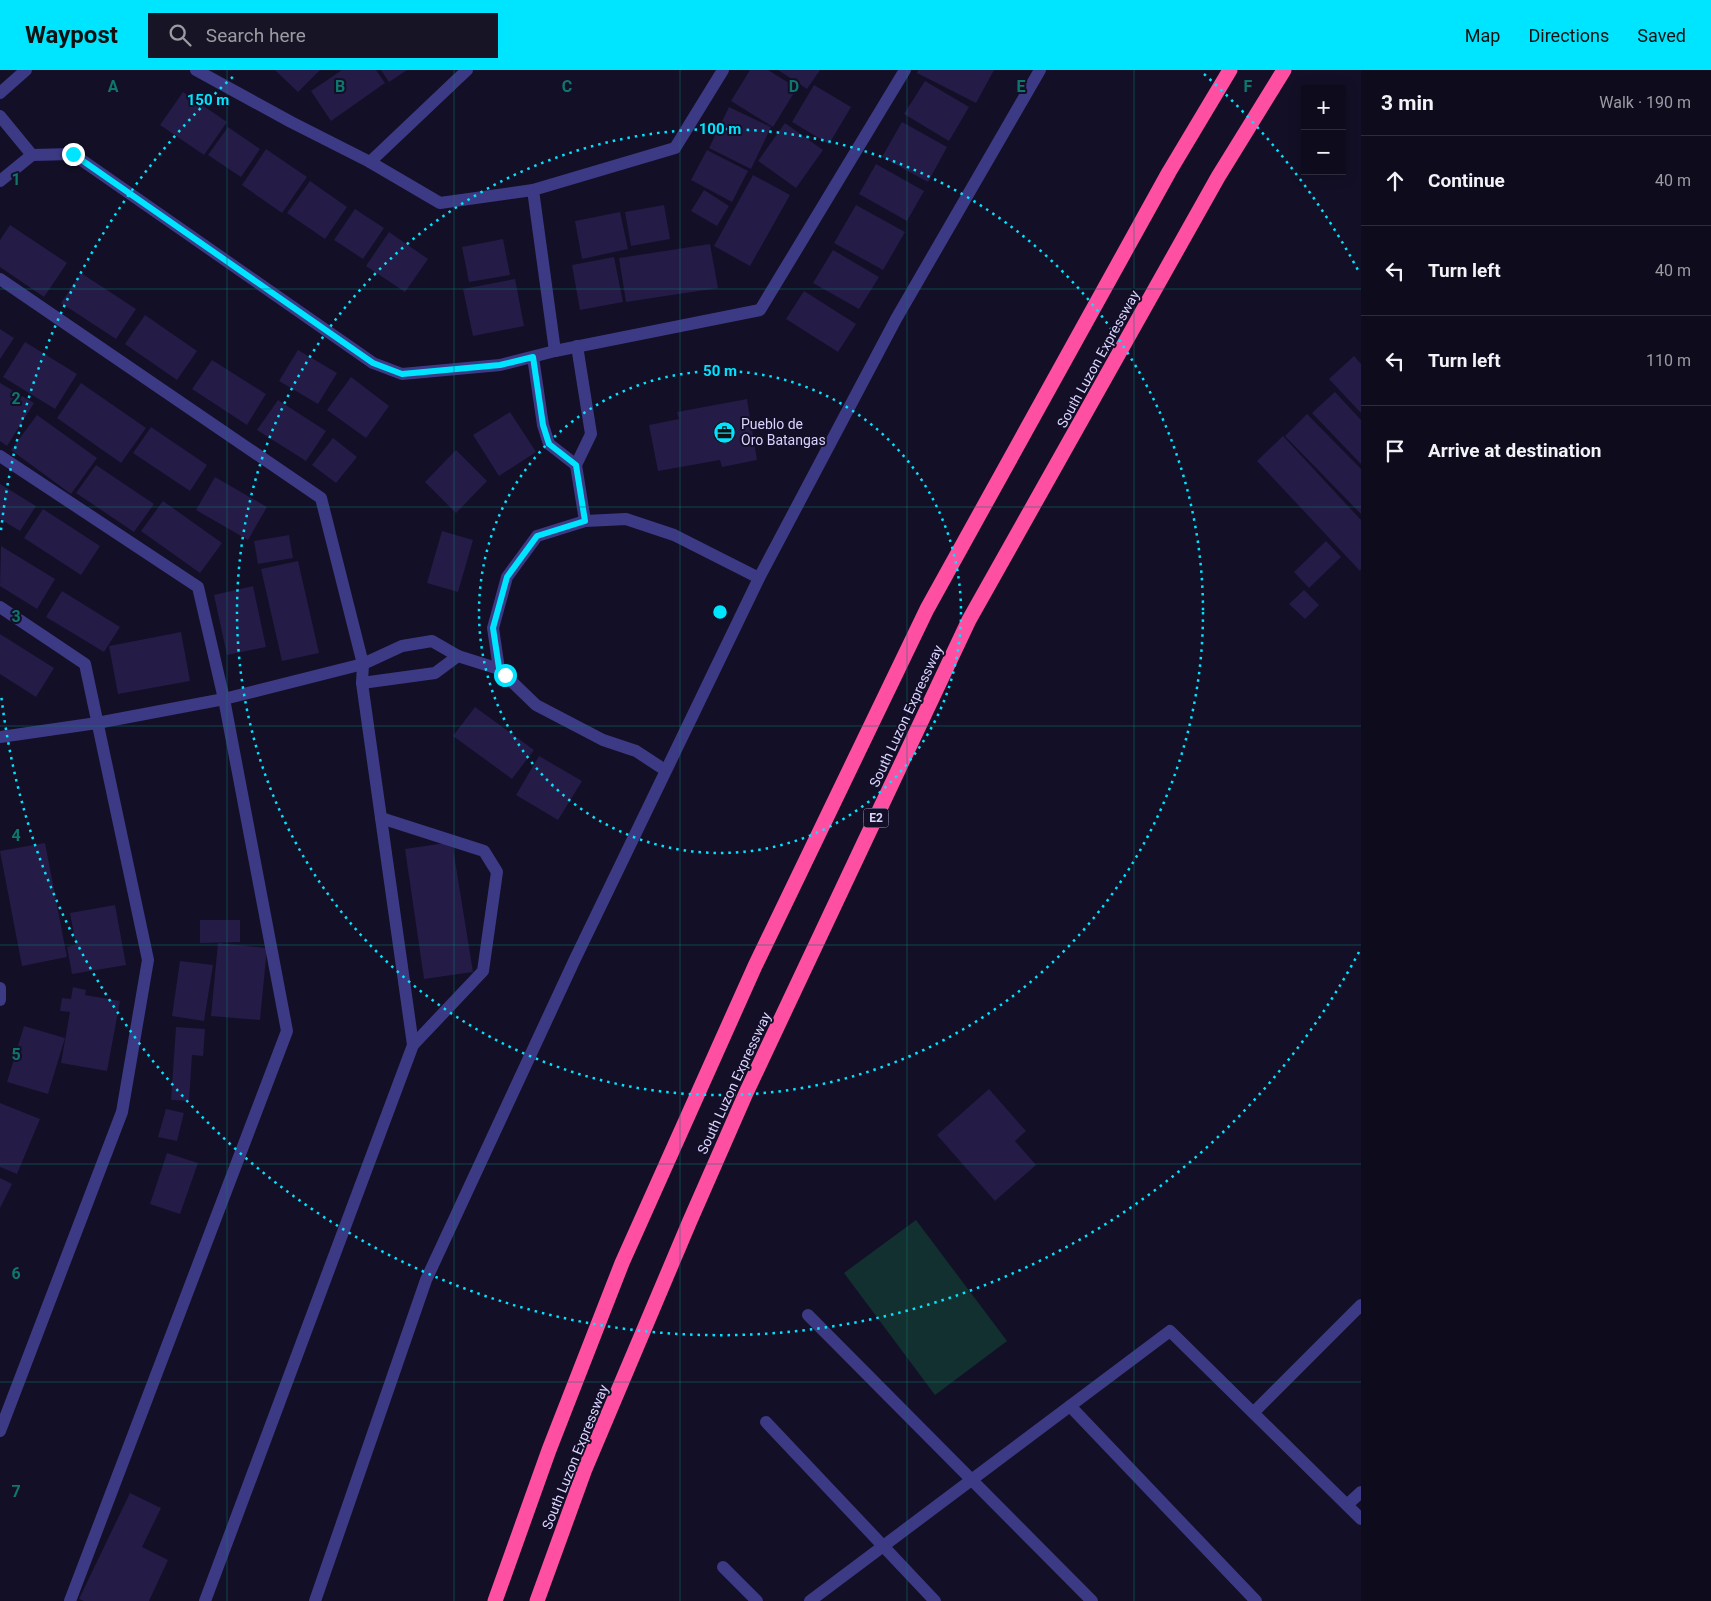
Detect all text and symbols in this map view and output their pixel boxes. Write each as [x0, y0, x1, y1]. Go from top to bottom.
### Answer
search box [148, 13, 498, 58]
text: Waypost [25, 21, 118, 49]
icon: search [166, 21, 194, 49]
text: Search here [206, 24, 306, 47]
text: Map [1465, 25, 1500, 46]
text: Directions [1528, 25, 1609, 46]
text: Saved [1637, 25, 1686, 46]
text: A [108, 77, 119, 96]
text: B [335, 77, 345, 96]
text: C [562, 77, 572, 96]
text: D [789, 77, 799, 96]
text: E [1017, 77, 1026, 96]
text: F [1244, 77, 1253, 96]
map controls [1301, 85, 1346, 175]
button: + [1301, 85, 1346, 130]
text: 150 m [187, 91, 229, 109]
text: 3 min [1381, 91, 1434, 115]
text: Walk · 190 m [1599, 93, 1691, 112]
text: 100 m [699, 120, 741, 138]
button: − [1301, 130, 1346, 175]
route end [62, 143, 85, 166]
icon: ahead [1381, 167, 1409, 195]
text: Continue [1428, 169, 1505, 192]
text: 1 [11, 170, 21, 189]
text: 40 m [1655, 171, 1691, 190]
icon: left [1381, 257, 1409, 285]
text: Turn left [1428, 259, 1501, 282]
text: 40 m [1655, 261, 1691, 280]
street label: South Luzon Expressway [1054, 287, 1143, 431]
icon: left [1381, 347, 1409, 375]
text: Turn left [1428, 349, 1501, 372]
text: 110 m [1646, 351, 1691, 370]
text: 50 m [703, 362, 737, 380]
text: 2 [11, 389, 21, 408]
place label: Pueblo de Oro Batangas [741, 416, 826, 448]
office icon: Pueblo de Oro Batangas [713, 420, 737, 444]
icon: arrive [1381, 437, 1409, 465]
text: Arrive at destination [1428, 439, 1601, 462]
centre of rings [711, 603, 729, 621]
text: 3 [11, 607, 21, 626]
street label: South Luzon Expressway [866, 642, 946, 789]
route start [494, 664, 517, 687]
road number: E2 [864, 808, 888, 828]
text: 4 [11, 826, 21, 845]
street label: South Luzon Expressway [694, 1009, 774, 1156]
text: 5 [11, 1045, 21, 1064]
text: 6 [11, 1264, 21, 1283]
street label: South Luzon Expressway [539, 1382, 612, 1532]
text: 7 [11, 1482, 21, 1501]

